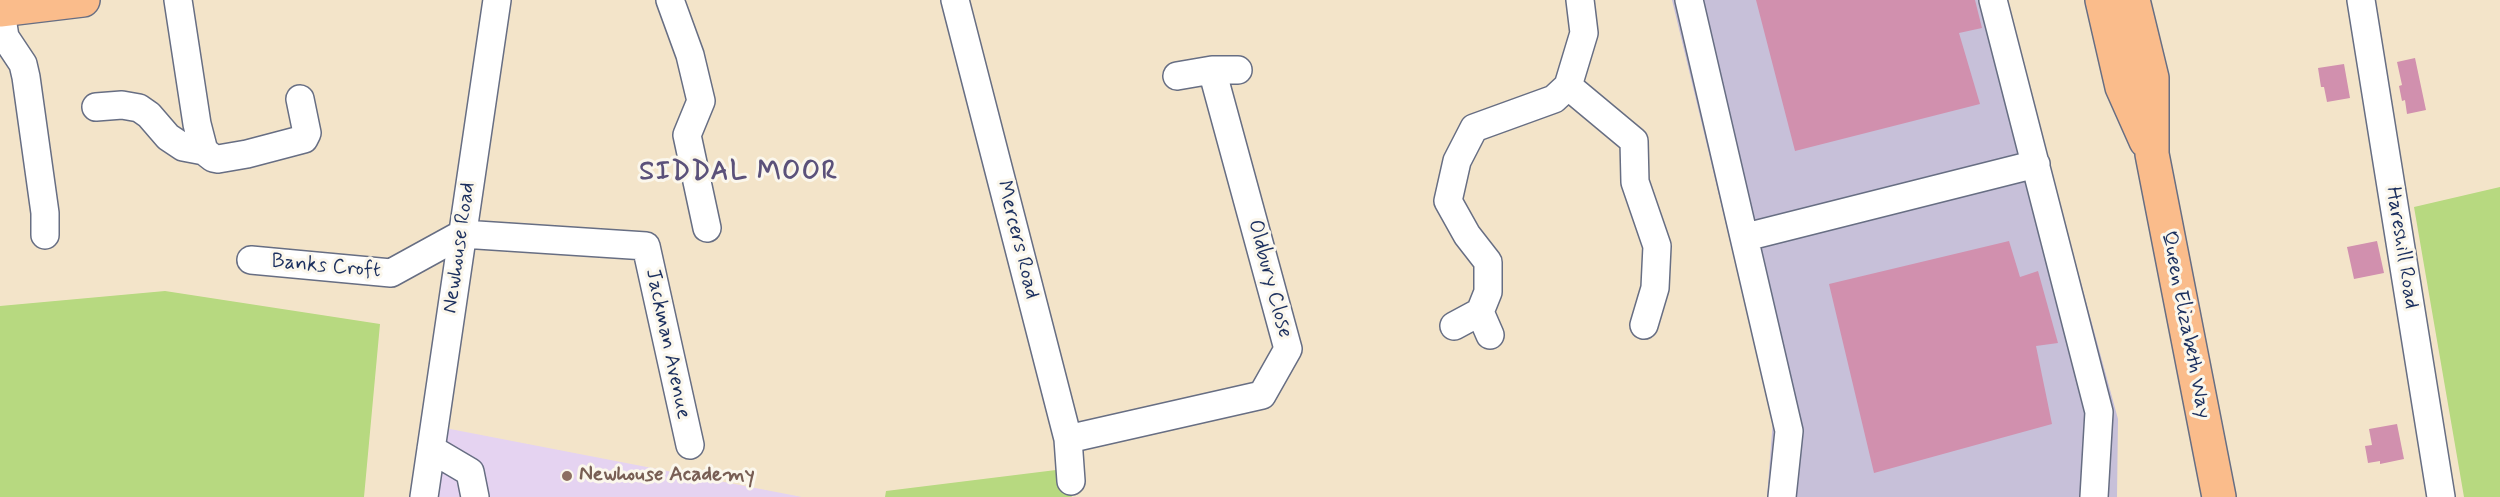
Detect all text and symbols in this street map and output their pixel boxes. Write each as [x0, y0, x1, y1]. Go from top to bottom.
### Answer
district label: SIDDAL MOOR [641, 157, 837, 189]
street label: Mercers Road [990, 178, 1044, 302]
street label: Newhouse Road [438, 181, 482, 315]
street label: Hareshill Road [2379, 185, 2423, 311]
street label: Oldbury Close [1241, 217, 1297, 341]
street label: Queen Elizabeth Way [2154, 229, 2216, 421]
street label: Banks Croft [270, 250, 382, 284]
street label: Jackman Avenue [639, 266, 695, 422]
place label: Newhouse Academy [579, 463, 755, 489]
marker: Newhouse Academy [560, 469, 574, 483]

